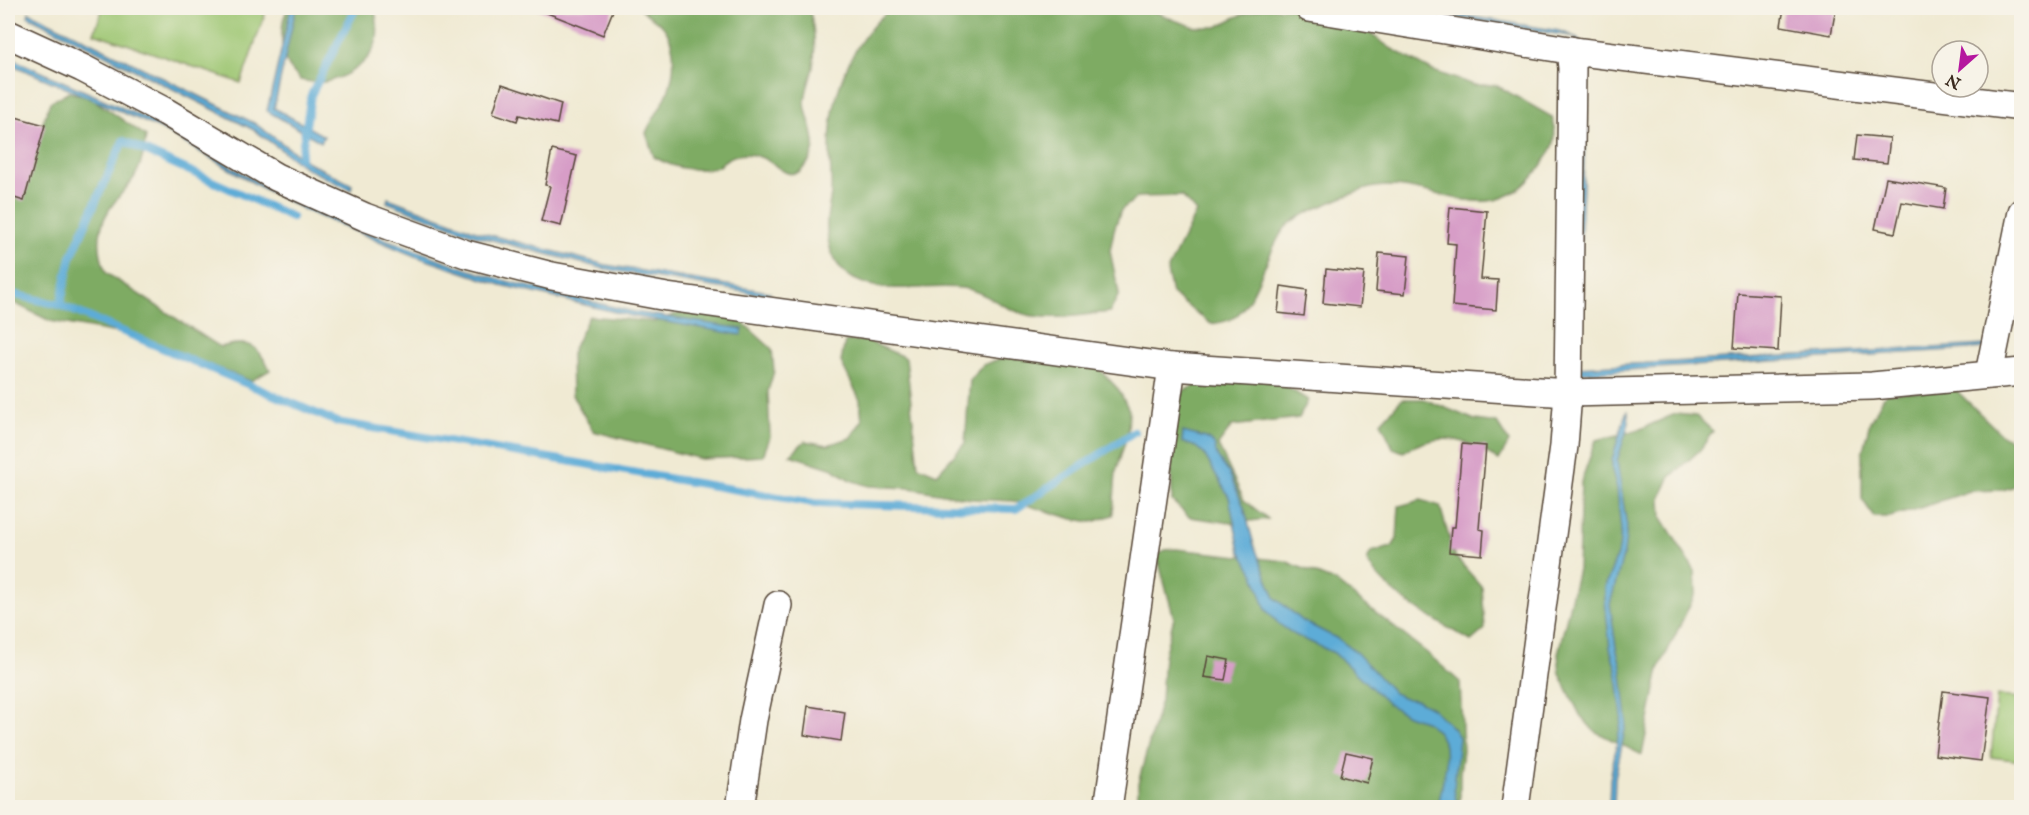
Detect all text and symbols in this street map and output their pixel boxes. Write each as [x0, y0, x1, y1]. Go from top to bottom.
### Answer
north arrow [1930, 39, 1990, 99]
text: N [1943, 68, 1966, 93]

